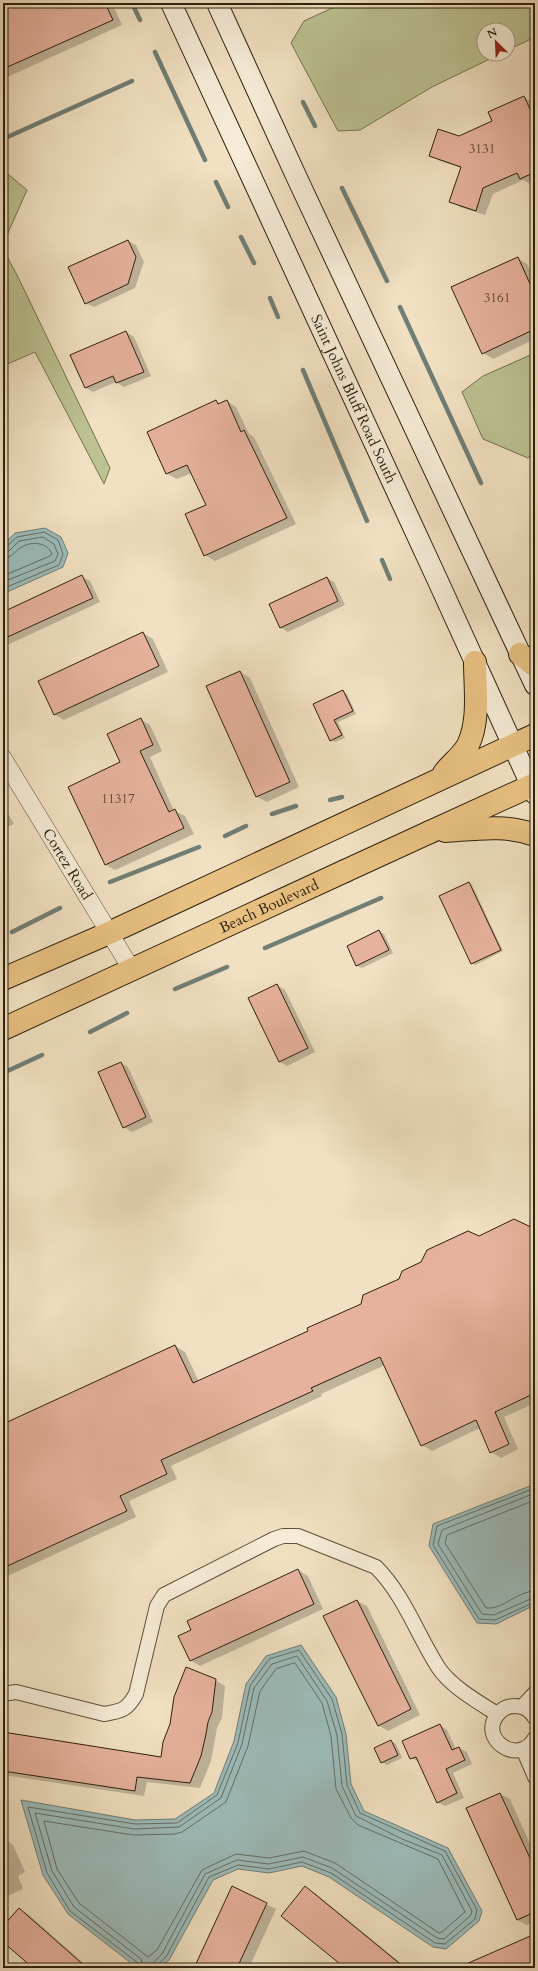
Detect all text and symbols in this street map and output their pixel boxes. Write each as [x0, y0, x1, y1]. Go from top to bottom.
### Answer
north arrow [476, 22, 516, 62]
text: N [485, 24, 500, 42]
house number: 3131 [469, 140, 495, 158]
house number: 3161 [484, 289, 510, 307]
street label: Saint Johns Bluff Road South [306, 311, 402, 487]
house number: 11317 [101, 790, 135, 808]
street label: Cortez Road [38, 824, 97, 903]
street label: Beach Boulevard [216, 875, 322, 938]

